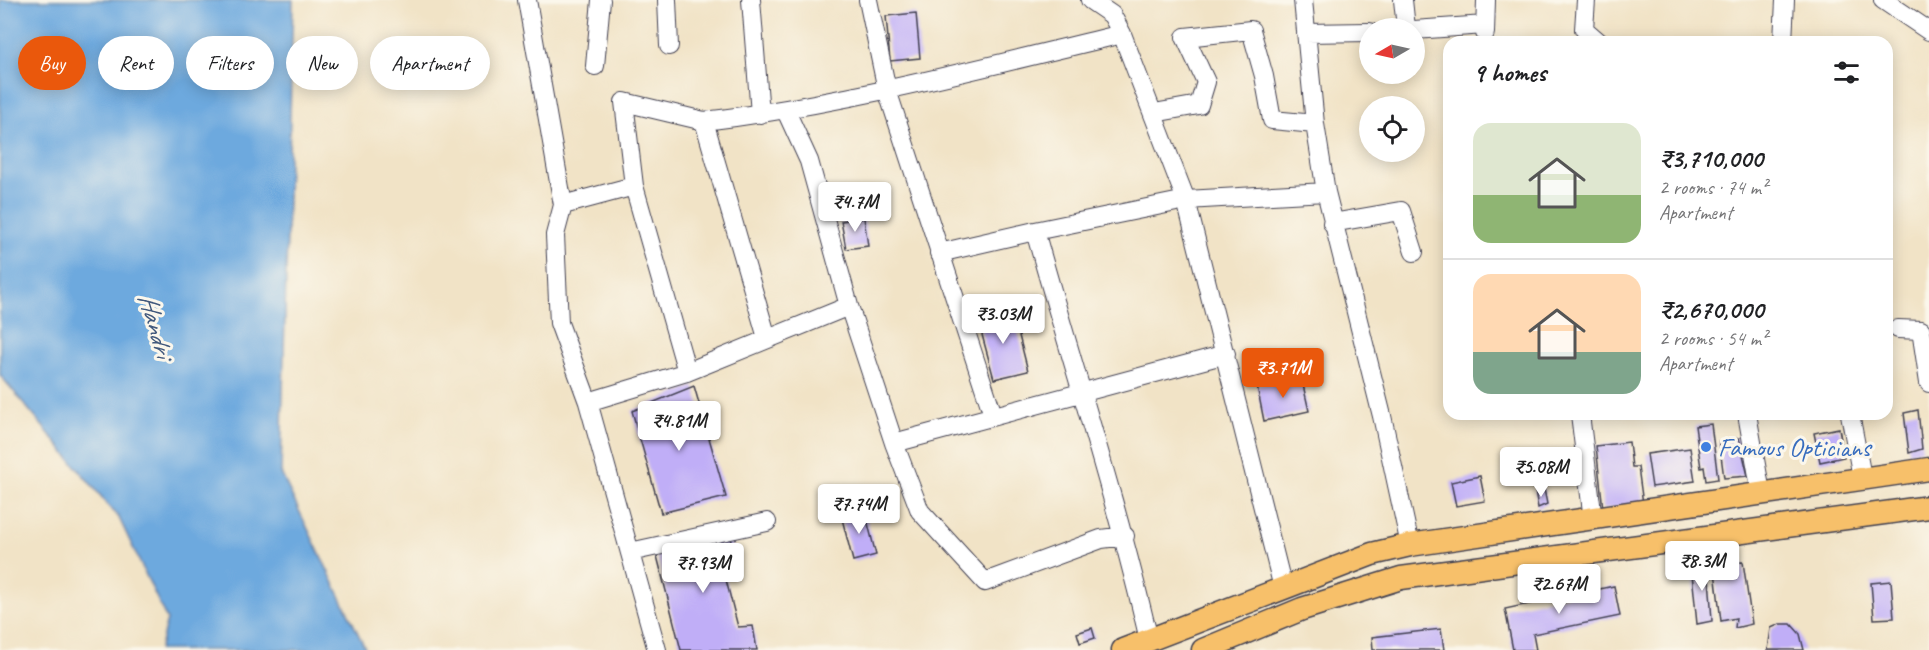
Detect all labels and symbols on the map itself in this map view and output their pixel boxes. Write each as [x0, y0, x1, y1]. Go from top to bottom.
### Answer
north arrow [1359, 18, 1425, 84]
pin: ₹4.7M [813, 182, 897, 233]
water label: Handri [131, 289, 183, 366]
pin: ₹3.03M [954, 294, 1052, 345]
pin: ₹3.71M [1234, 348, 1332, 399]
pin: ₹4.81M [630, 401, 728, 452]
place label: Famous Opticians [1718, 431, 1873, 464]
marker: Famous Opticians [1699, 440, 1713, 454]
pin: ₹5.08M [1492, 447, 1590, 498]
pin: ₹7.74M [810, 484, 908, 535]
pin: ₹8.3M [1660, 541, 1744, 592]
pin: ₹7.93M [654, 543, 752, 594]
pin: ₹2.67M [1510, 564, 1608, 615]

